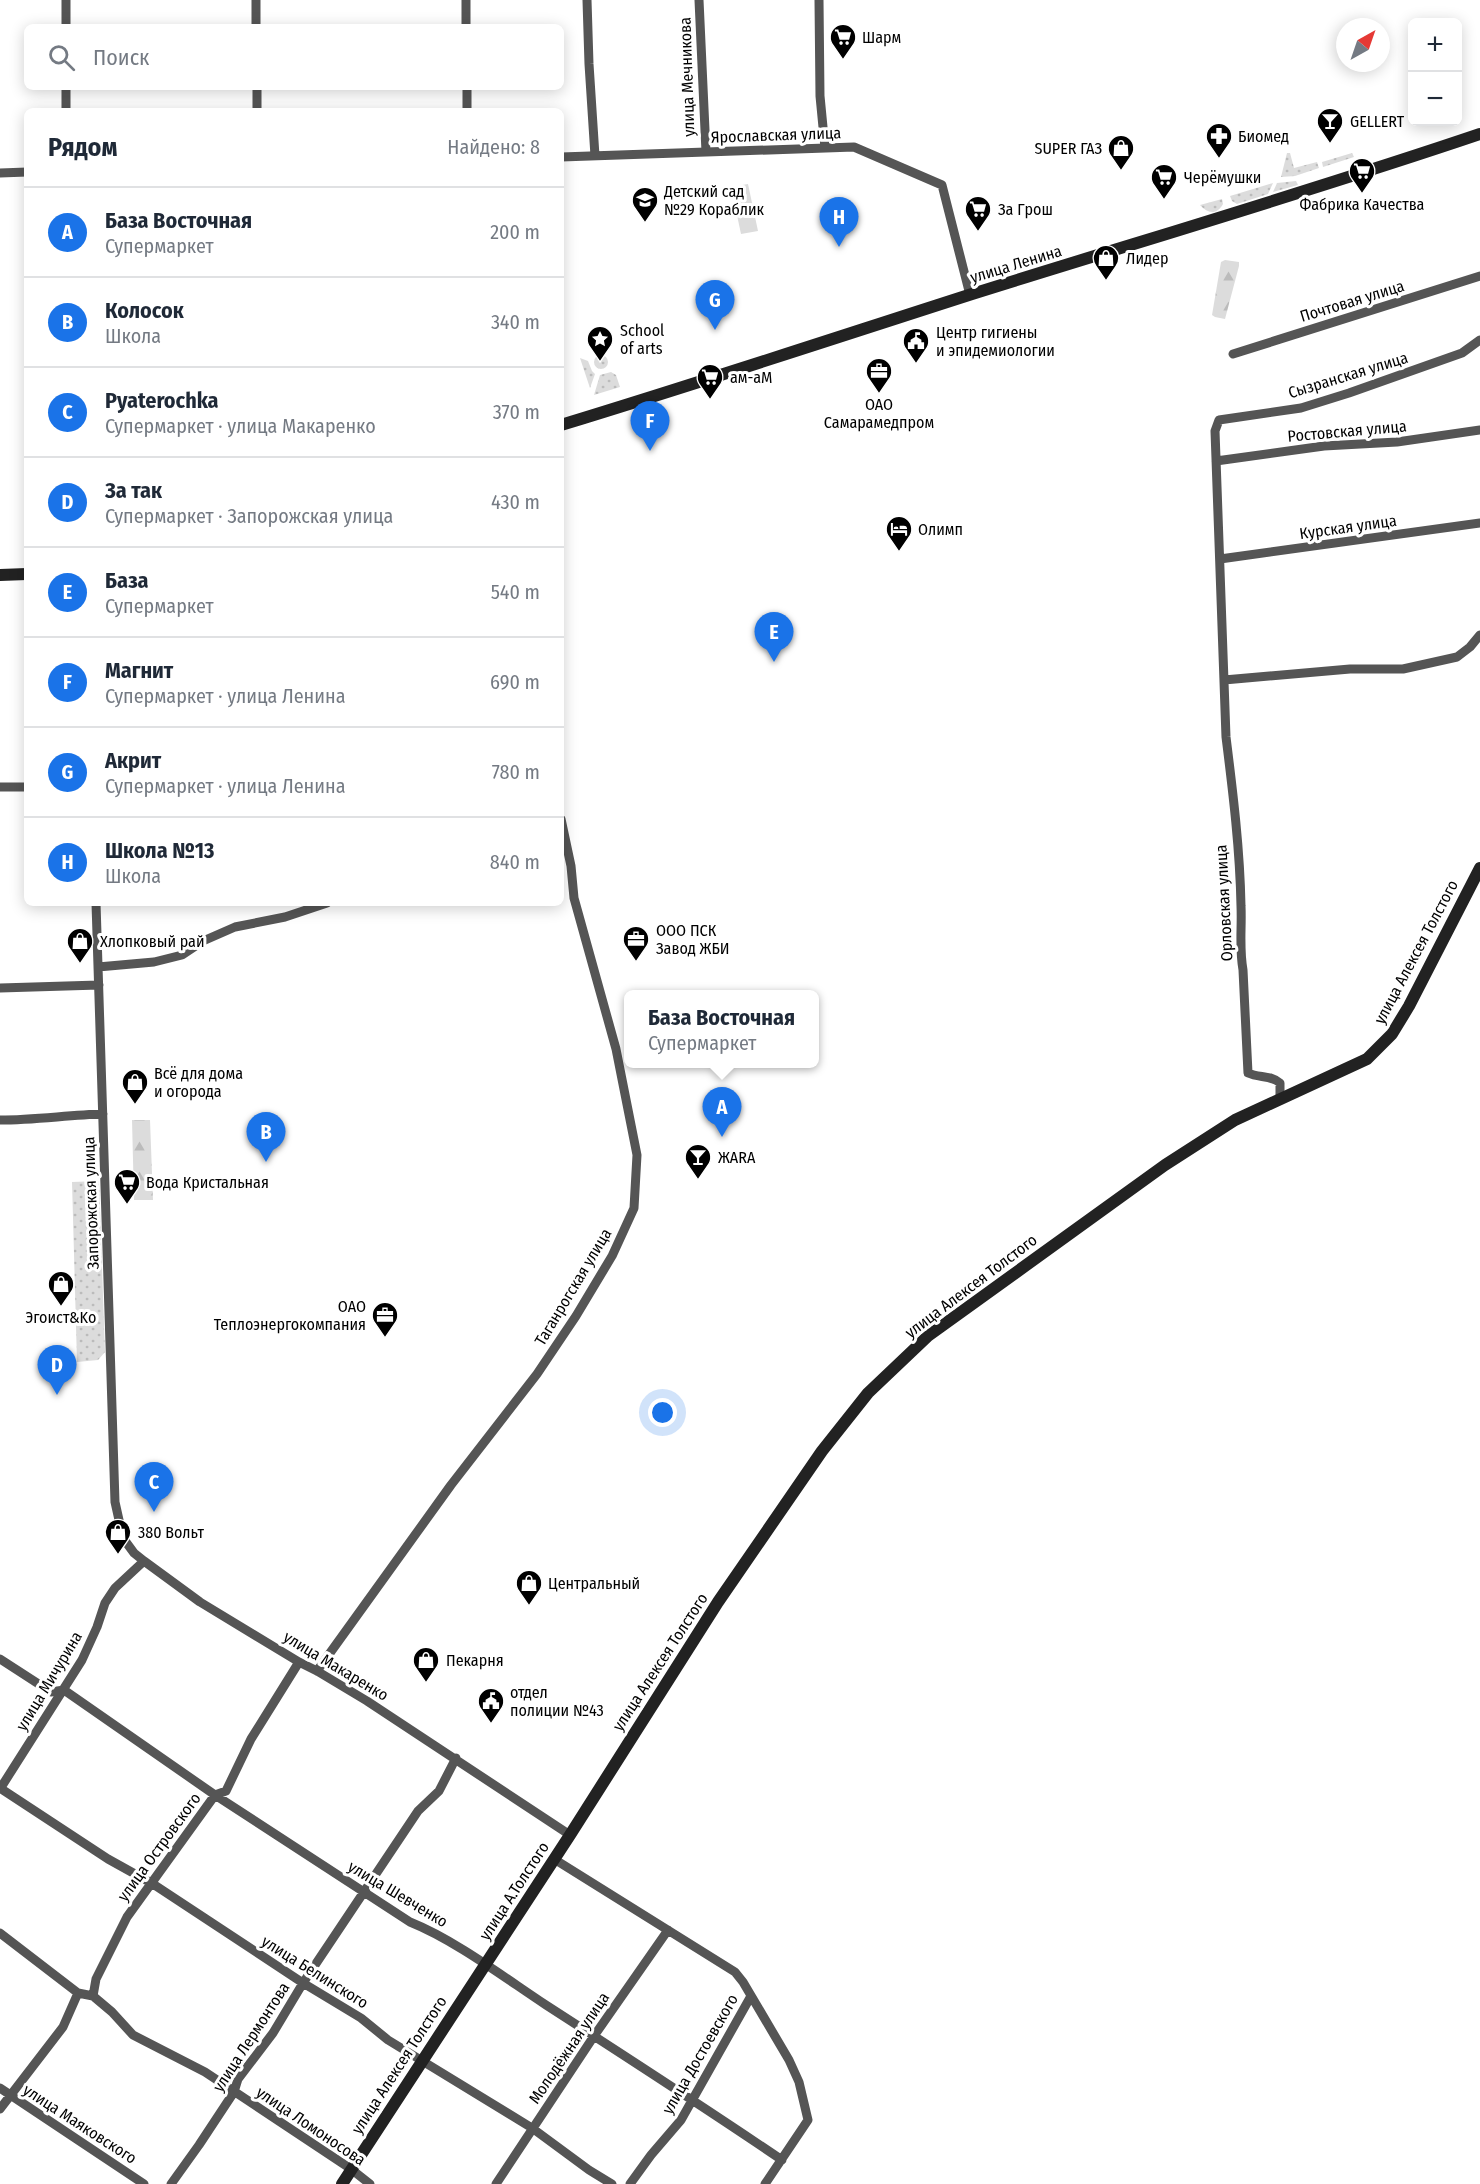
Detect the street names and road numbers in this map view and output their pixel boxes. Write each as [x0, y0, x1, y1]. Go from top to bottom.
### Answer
street label: улица Мечникова [675, 17, 699, 137]
street label: Ярославская улица [711, 123, 842, 147]
street label: улица Ленина [968, 241, 1064, 287]
street label: Почтовая улица [1298, 276, 1407, 326]
street label: Сызранская улица [1286, 348, 1410, 402]
street label: Ростовская улица [1287, 416, 1407, 446]
street label: Курская улица [1298, 511, 1398, 543]
street label: Орловская улица [1211, 844, 1237, 962]
street label: улица Алексея Толстого [1370, 877, 1462, 1027]
street label: Запорожская улица [79, 1136, 103, 1270]
street label: Таганрогская улица [531, 1225, 615, 1349]
street label: улица Алексея Толстого [901, 1230, 1041, 1342]
street label: улица Алексея Толстого [608, 1590, 712, 1734]
street label: улица Макаренко [280, 1627, 392, 1705]
street label: улица Мичурина [12, 1628, 86, 1734]
street label: улица Островского [113, 1789, 205, 1905]
street label: улица А.Толстого [475, 1838, 553, 1944]
street label: улица Шевченко [345, 1857, 451, 1931]
street label: улица Белинского [258, 1932, 372, 2012]
street label: улица Лермонтова [209, 1979, 294, 2095]
street label: Молодёжная улица [525, 1989, 613, 2107]
street label: улица Достоевского [658, 1991, 742, 2117]
street label: улица Алексея Толстого [347, 1993, 451, 2137]
street label: улица Маяковского [20, 2080, 140, 2168]
street label: улица Ломоносова [253, 2082, 369, 2170]

